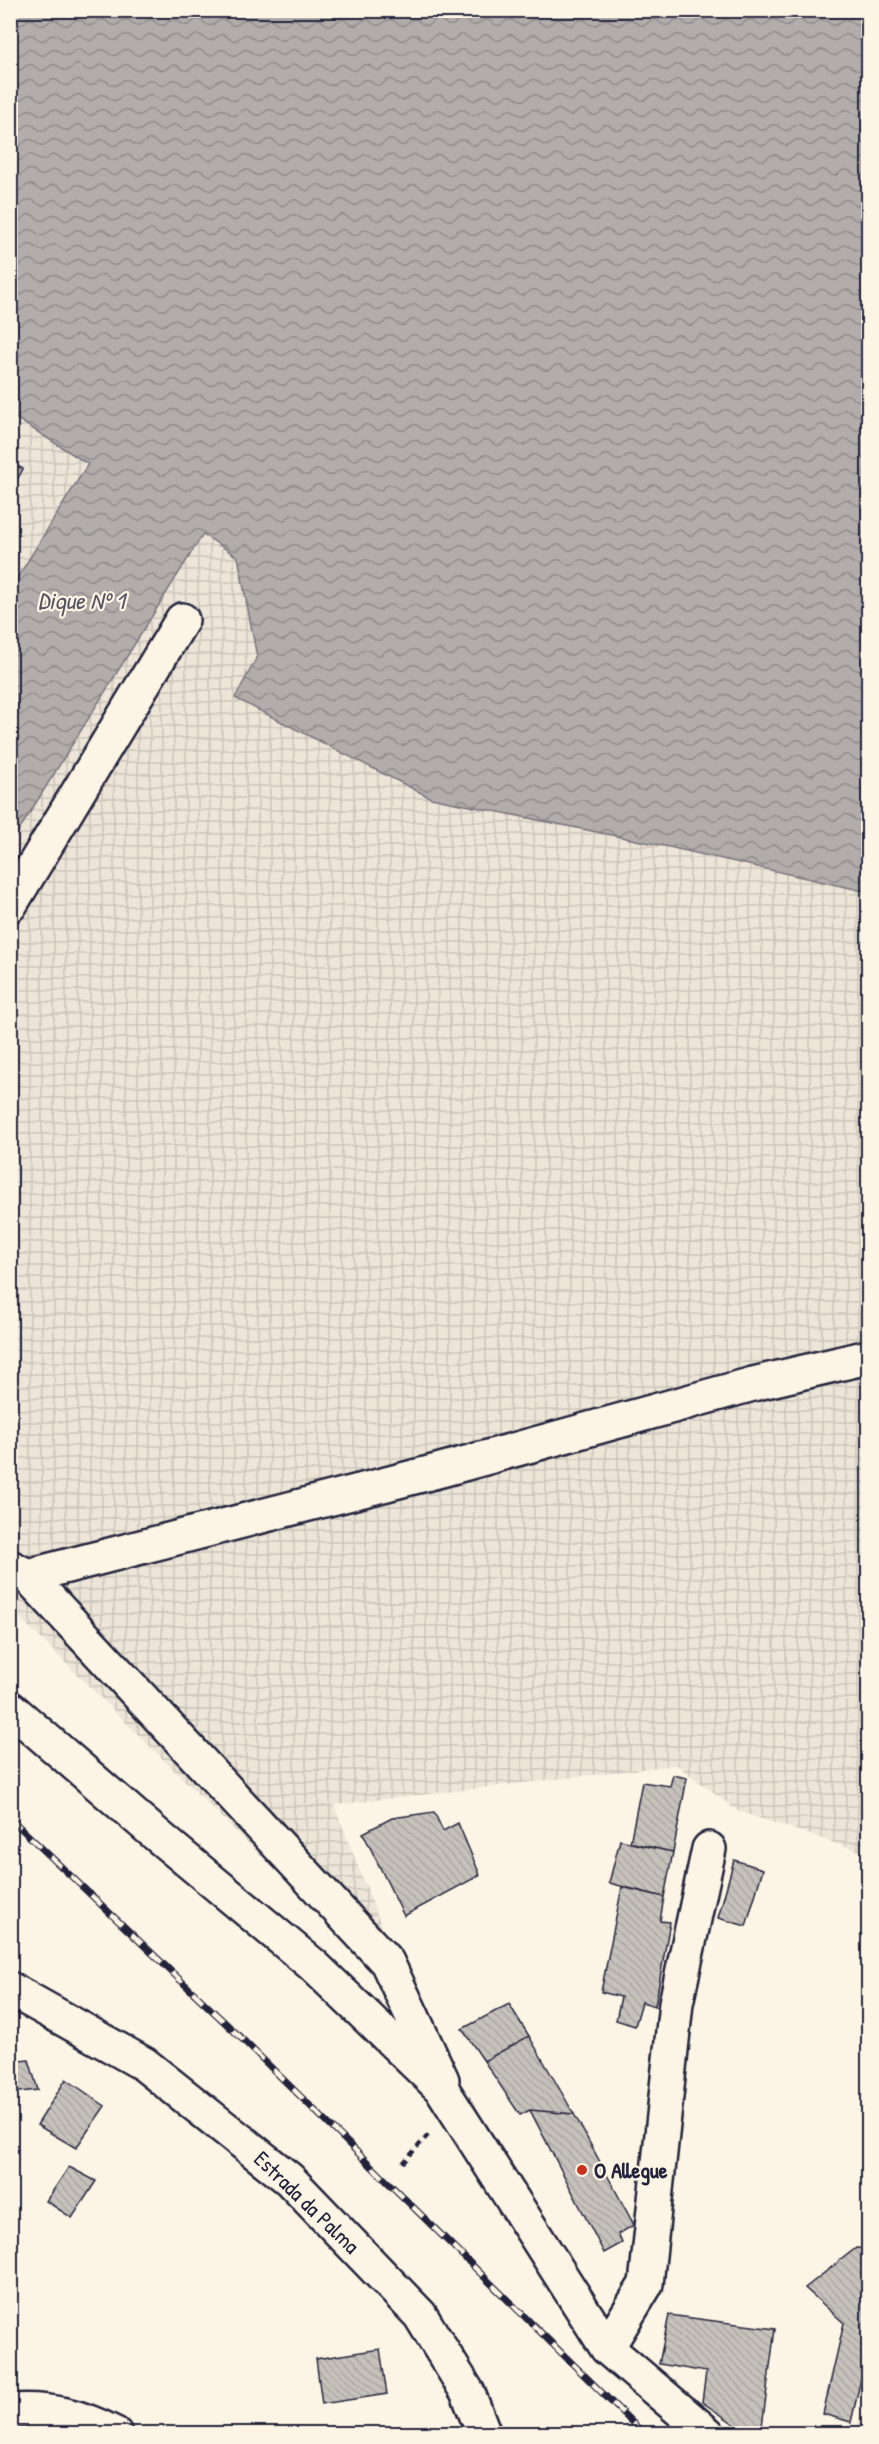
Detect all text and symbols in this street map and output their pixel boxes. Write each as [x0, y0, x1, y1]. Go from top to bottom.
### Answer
water label: Dique Nº 1 [38, 584, 128, 617]
street label: Estrada da Palma [248, 2144, 367, 2260]
place label: O Allegue [594, 2155, 668, 2186]
marker: O Allegue [575, 2163, 589, 2177]

